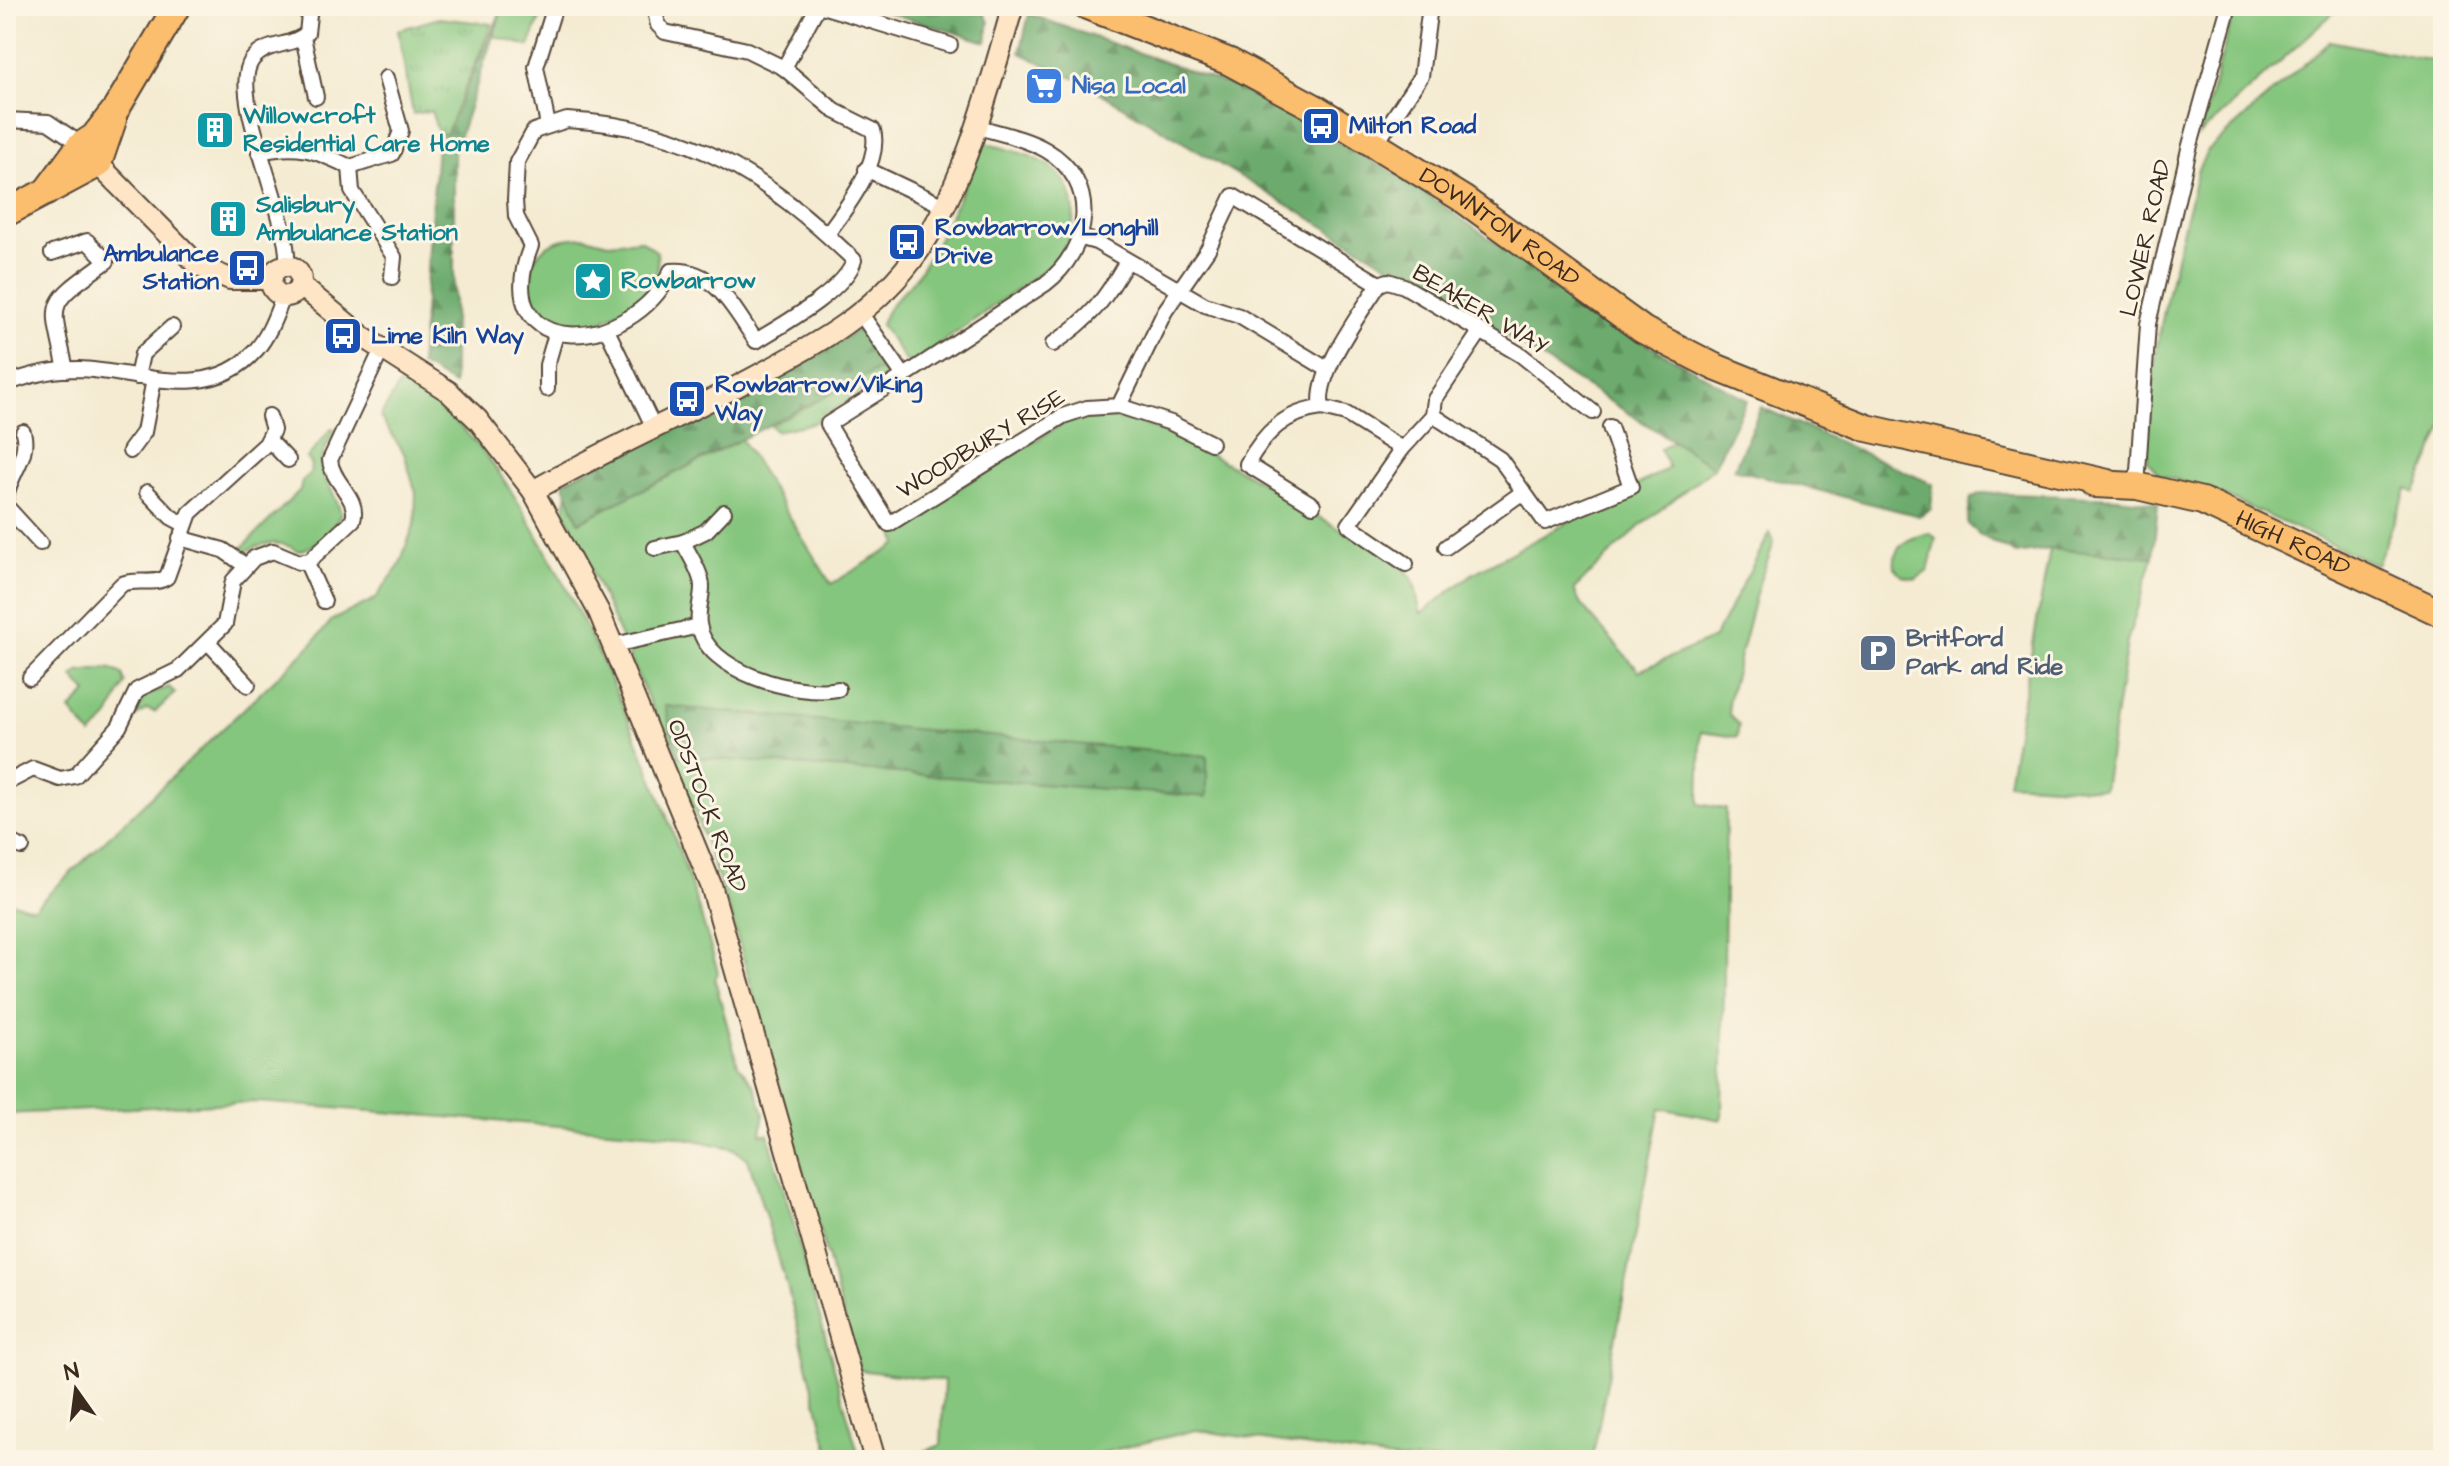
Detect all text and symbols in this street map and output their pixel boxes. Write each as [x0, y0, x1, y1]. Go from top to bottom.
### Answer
supermarket icon: Nisa Local [1023, 65, 1065, 107]
place label: Nisa Local [1072, 69, 1186, 103]
place label: Willowcroft Residential Care Home [242, 99, 490, 161]
bus stop icon: Milton Road [1300, 105, 1342, 147]
building icon: Willowcroft Residential Care Home [194, 109, 236, 151]
place label: Milton Road [1349, 109, 1477, 143]
street label: LOWER ROAD [2111, 156, 2181, 320]
street label: DOWNTON ROAD [1413, 159, 1587, 295]
place label: Salisbury Ambulance Station [255, 188, 458, 250]
building icon: Salisbury Ambulance Station [207, 198, 249, 240]
place label: Rowbarrow/Longhill Drive [935, 211, 1159, 273]
bus stop icon: Rowbarrow/Longhill Drive [886, 221, 928, 263]
place label: Ambulance Station [103, 237, 219, 299]
bus stop icon: Ambulance Station [226, 247, 268, 289]
street label: BEAKER WAY [1406, 256, 1554, 364]
place icon: Rowbarrow [572, 260, 614, 302]
place label: Rowbarrow [621, 264, 756, 298]
bus stop icon: Lime Kiln Way [322, 315, 364, 357]
place label: Lime Kiln Way [371, 319, 525, 355]
place label: Rowbarrow/Viking Way [714, 368, 923, 432]
bus stop icon: Rowbarrow/Viking Way [666, 378, 708, 420]
street label: WOODBURY RISE [890, 380, 1072, 508]
street label: HIGH ROAD [2230, 502, 2356, 585]
place label: Britford Park and Ride [1906, 622, 2063, 684]
parking icon: Britford Park and Ride [1857, 632, 1899, 674]
street label: ODSTOCK ROAD [658, 714, 756, 898]
north arrow [36, 1350, 116, 1430]
text: N [61, 1355, 82, 1389]

